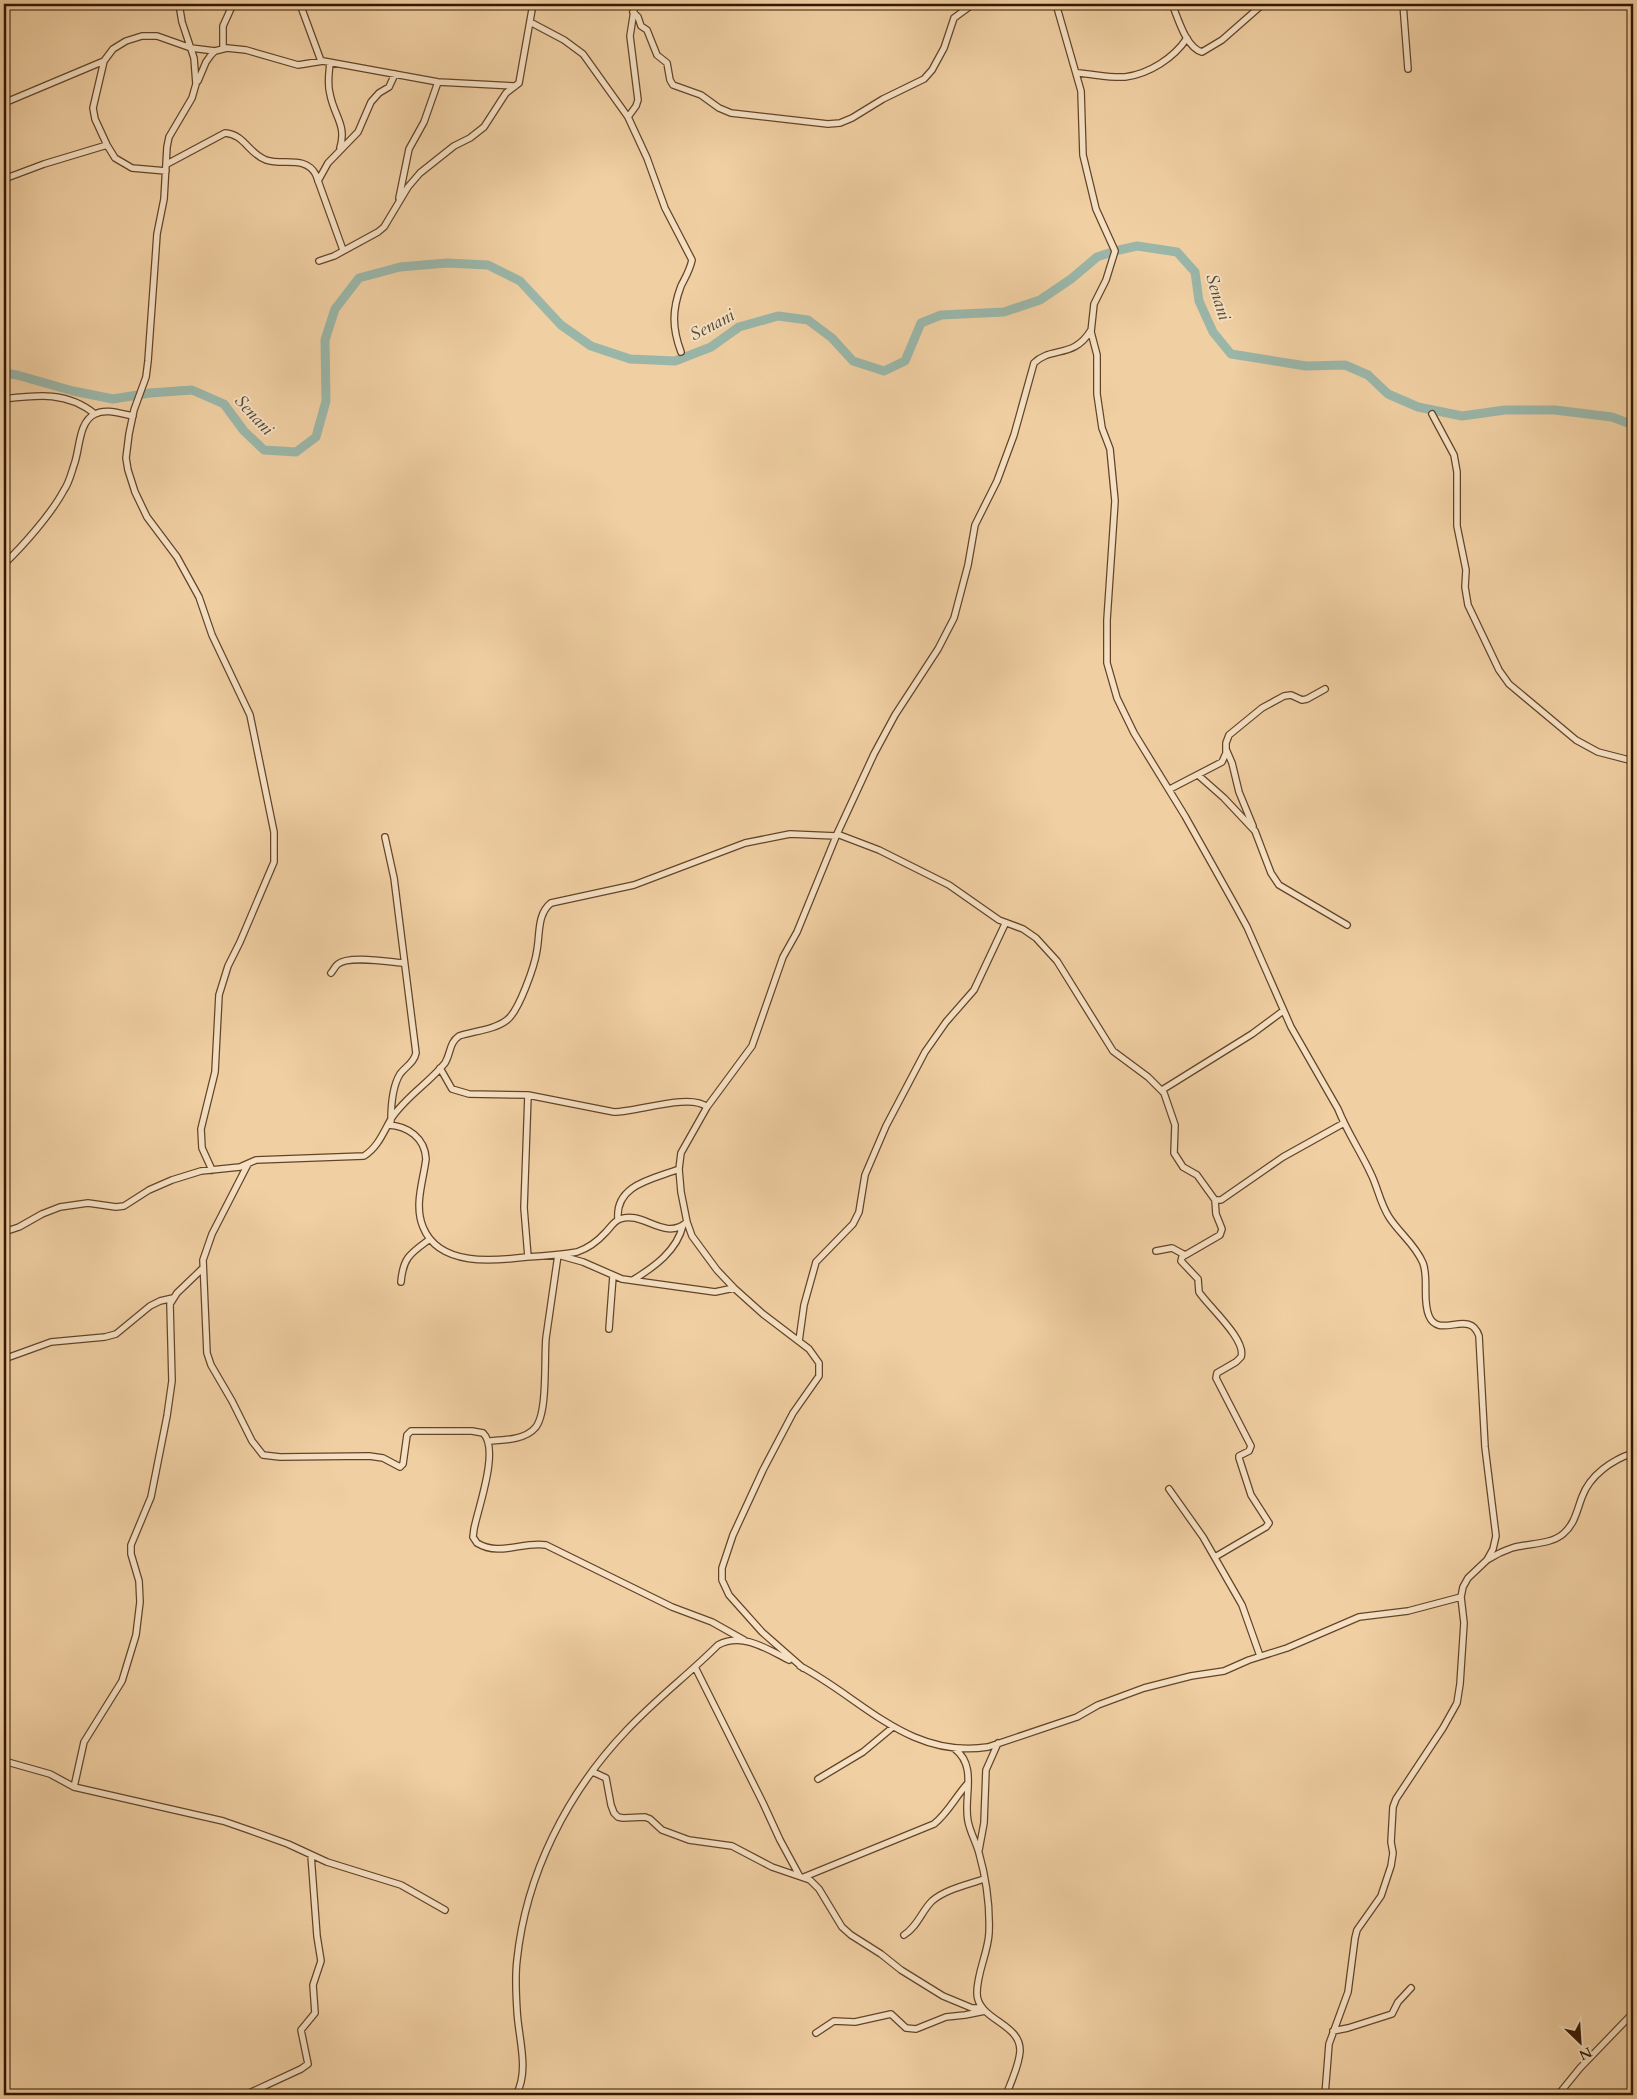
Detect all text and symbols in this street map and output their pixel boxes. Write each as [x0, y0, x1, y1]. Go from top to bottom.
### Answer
water label: Senani [1199, 271, 1237, 324]
water label: Senani [685, 302, 740, 347]
water label: Senani [229, 389, 280, 442]
north arrow [1554, 2016, 1604, 2066]
text: N [1576, 2042, 1595, 2065]

